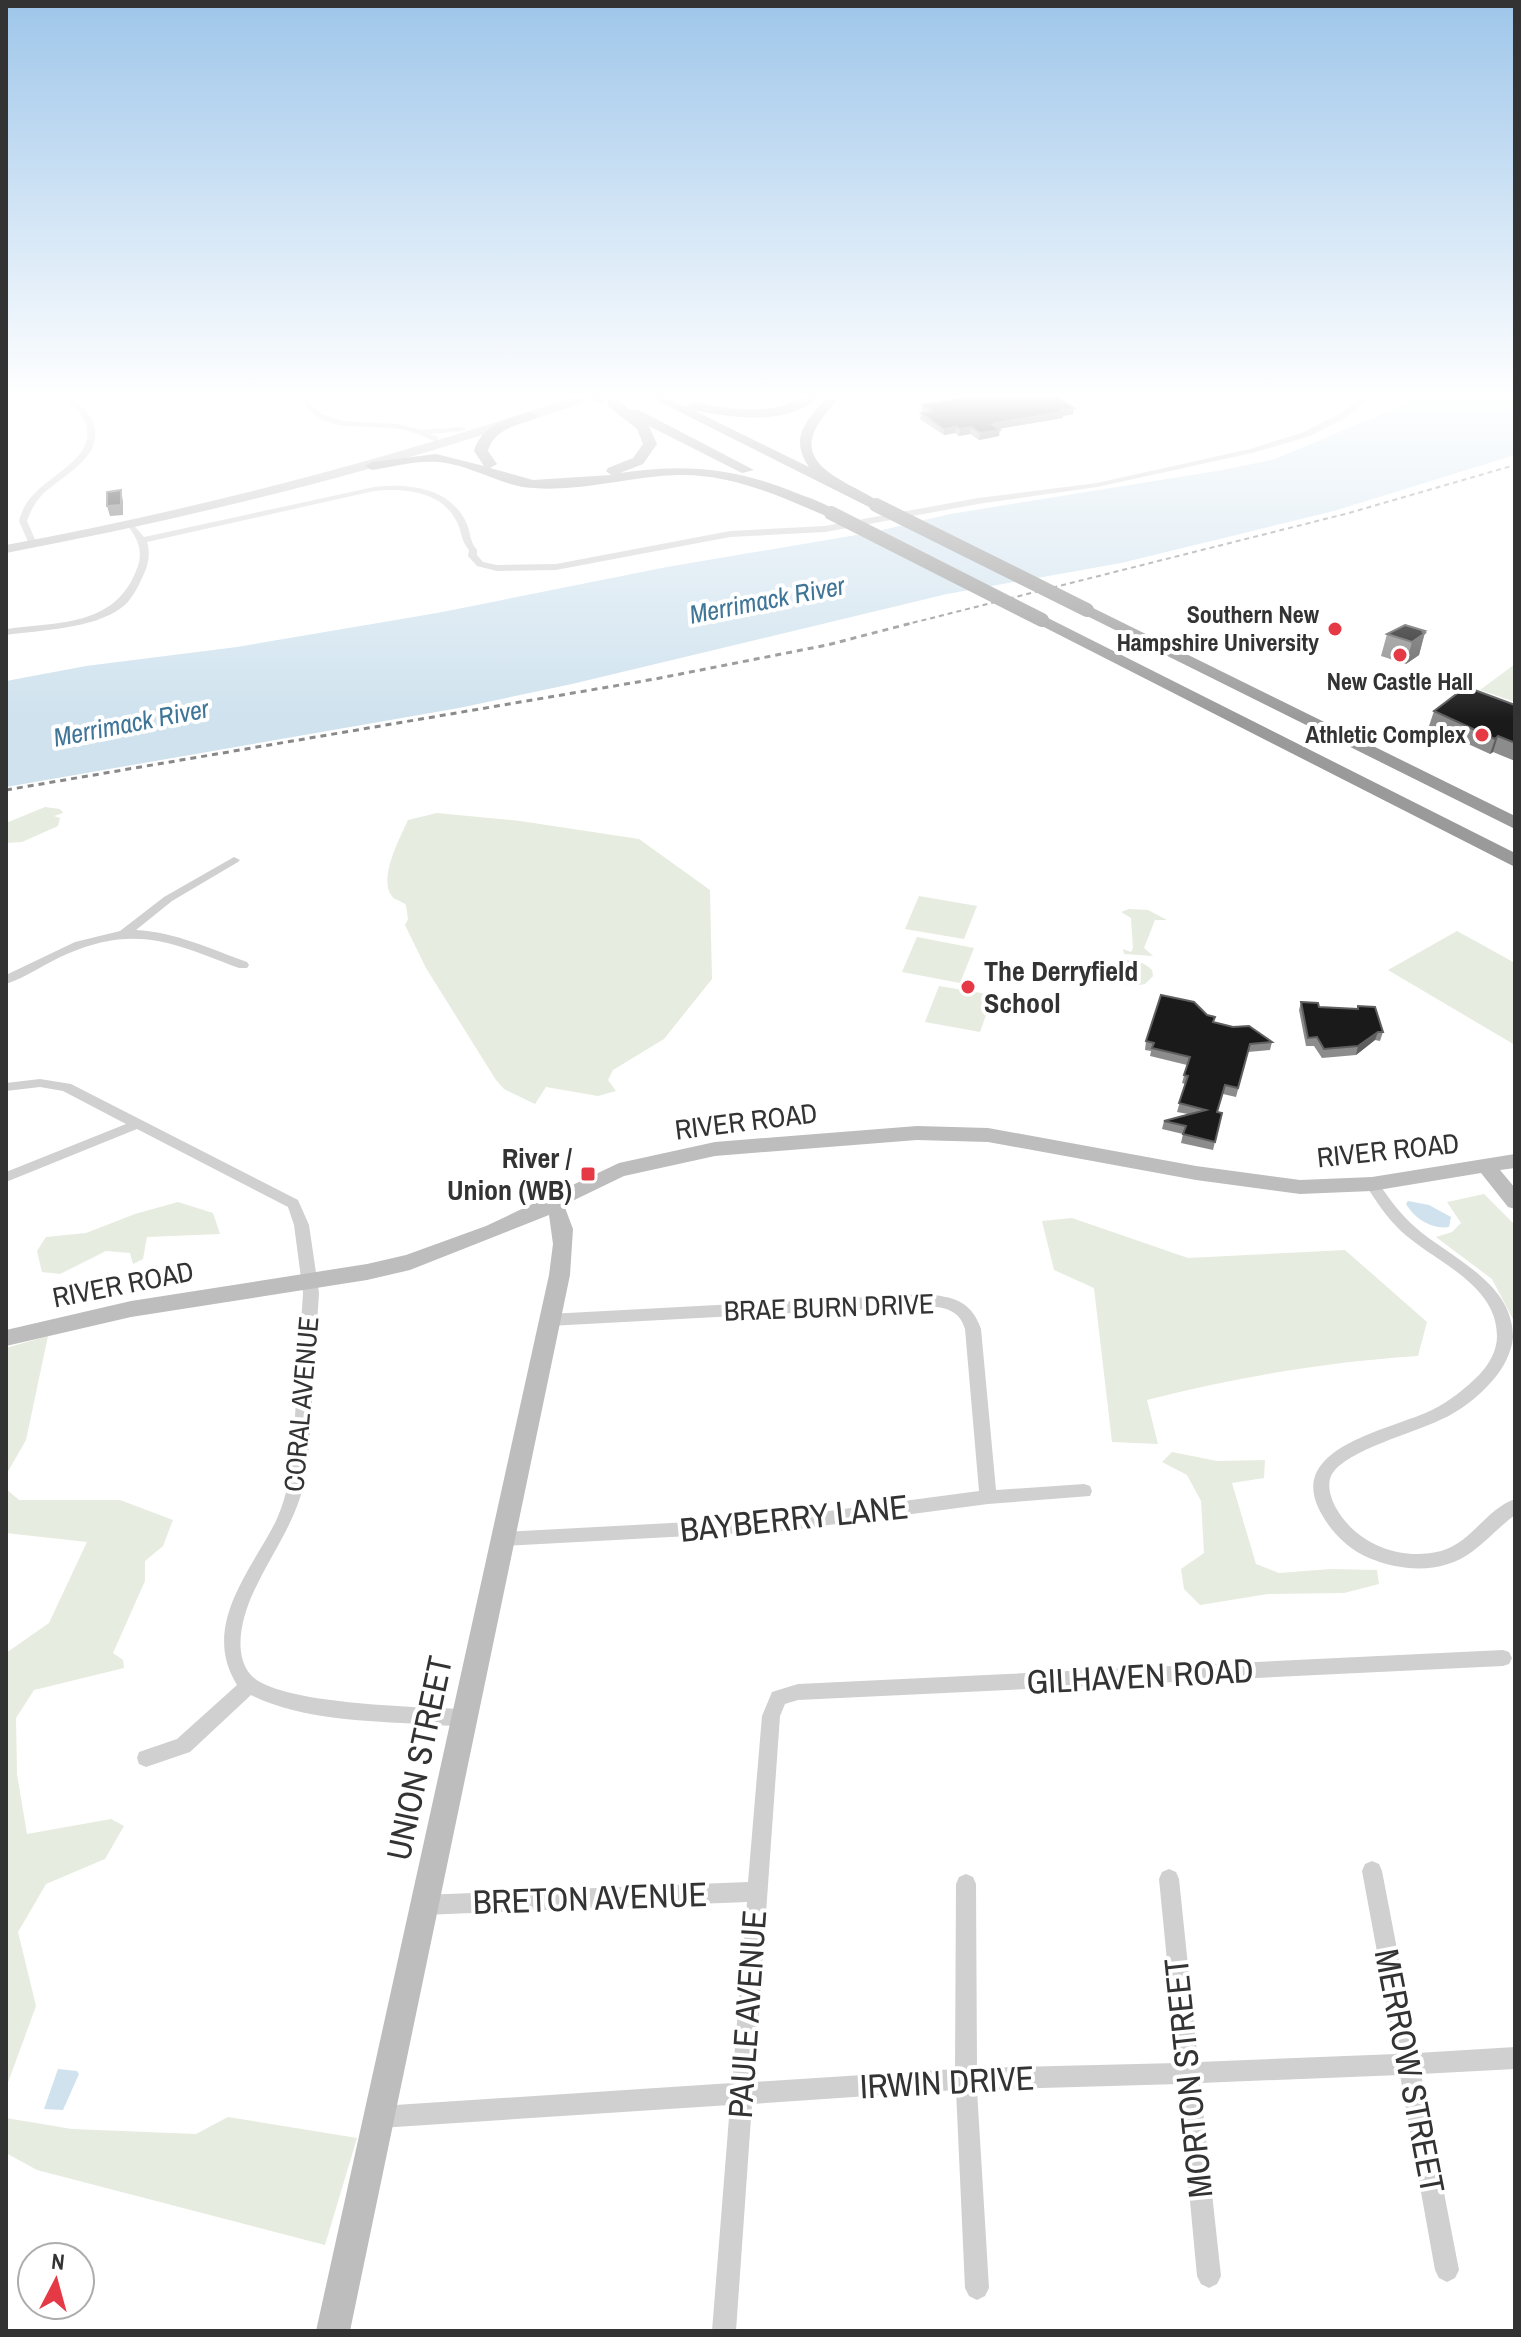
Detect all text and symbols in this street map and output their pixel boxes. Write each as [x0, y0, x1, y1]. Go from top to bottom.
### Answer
water label: Merrimack River [686, 567, 848, 632]
place label: Southern New Hampshire University [1117, 598, 1320, 658]
marker: Southern New Hampshire University [1326, 620, 1344, 638]
marker: New Castle Hall [1391, 646, 1409, 664]
place label: New Castle Hall [1327, 665, 1473, 697]
water label: Merrimack River [50, 690, 212, 755]
place label: Athletic Complex [1305, 718, 1466, 750]
marker: Athletic Complex [1473, 726, 1491, 744]
place label: The Derryfield School [984, 952, 1138, 1022]
marker: The Derryfield School [959, 978, 977, 996]
street label: RIVER ROAD [673, 1093, 819, 1149]
street label: RIVER ROAD [1315, 1124, 1461, 1176]
place label: River / Union (WB) [447, 1139, 573, 1209]
marker: River / Union (WB) [579, 1165, 597, 1183]
street label: RIVER ROAD [49, 1252, 197, 1316]
street label: BRAE BURN DRIVE [723, 1284, 935, 1330]
street label: CORAL AVENUE [274, 1315, 328, 1493]
street label: BAYBERRY LANE [678, 1483, 910, 1553]
street label: GILHAVEN ROAD [1025, 1647, 1255, 1705]
street label: UNION STREET [375, 1652, 463, 1864]
street label: BRETON AVENUE [472, 1871, 708, 1925]
street label: PAULE AVENUE [717, 1909, 777, 2119]
street label: MERROW STREET [1364, 1945, 1456, 2197]
street label: MORTON STREET [1153, 1956, 1223, 2200]
street label: IRWIN DRIVE [859, 2054, 1035, 2110]
north arrow [16, 2241, 96, 2321]
text: N [50, 2246, 66, 2277]

